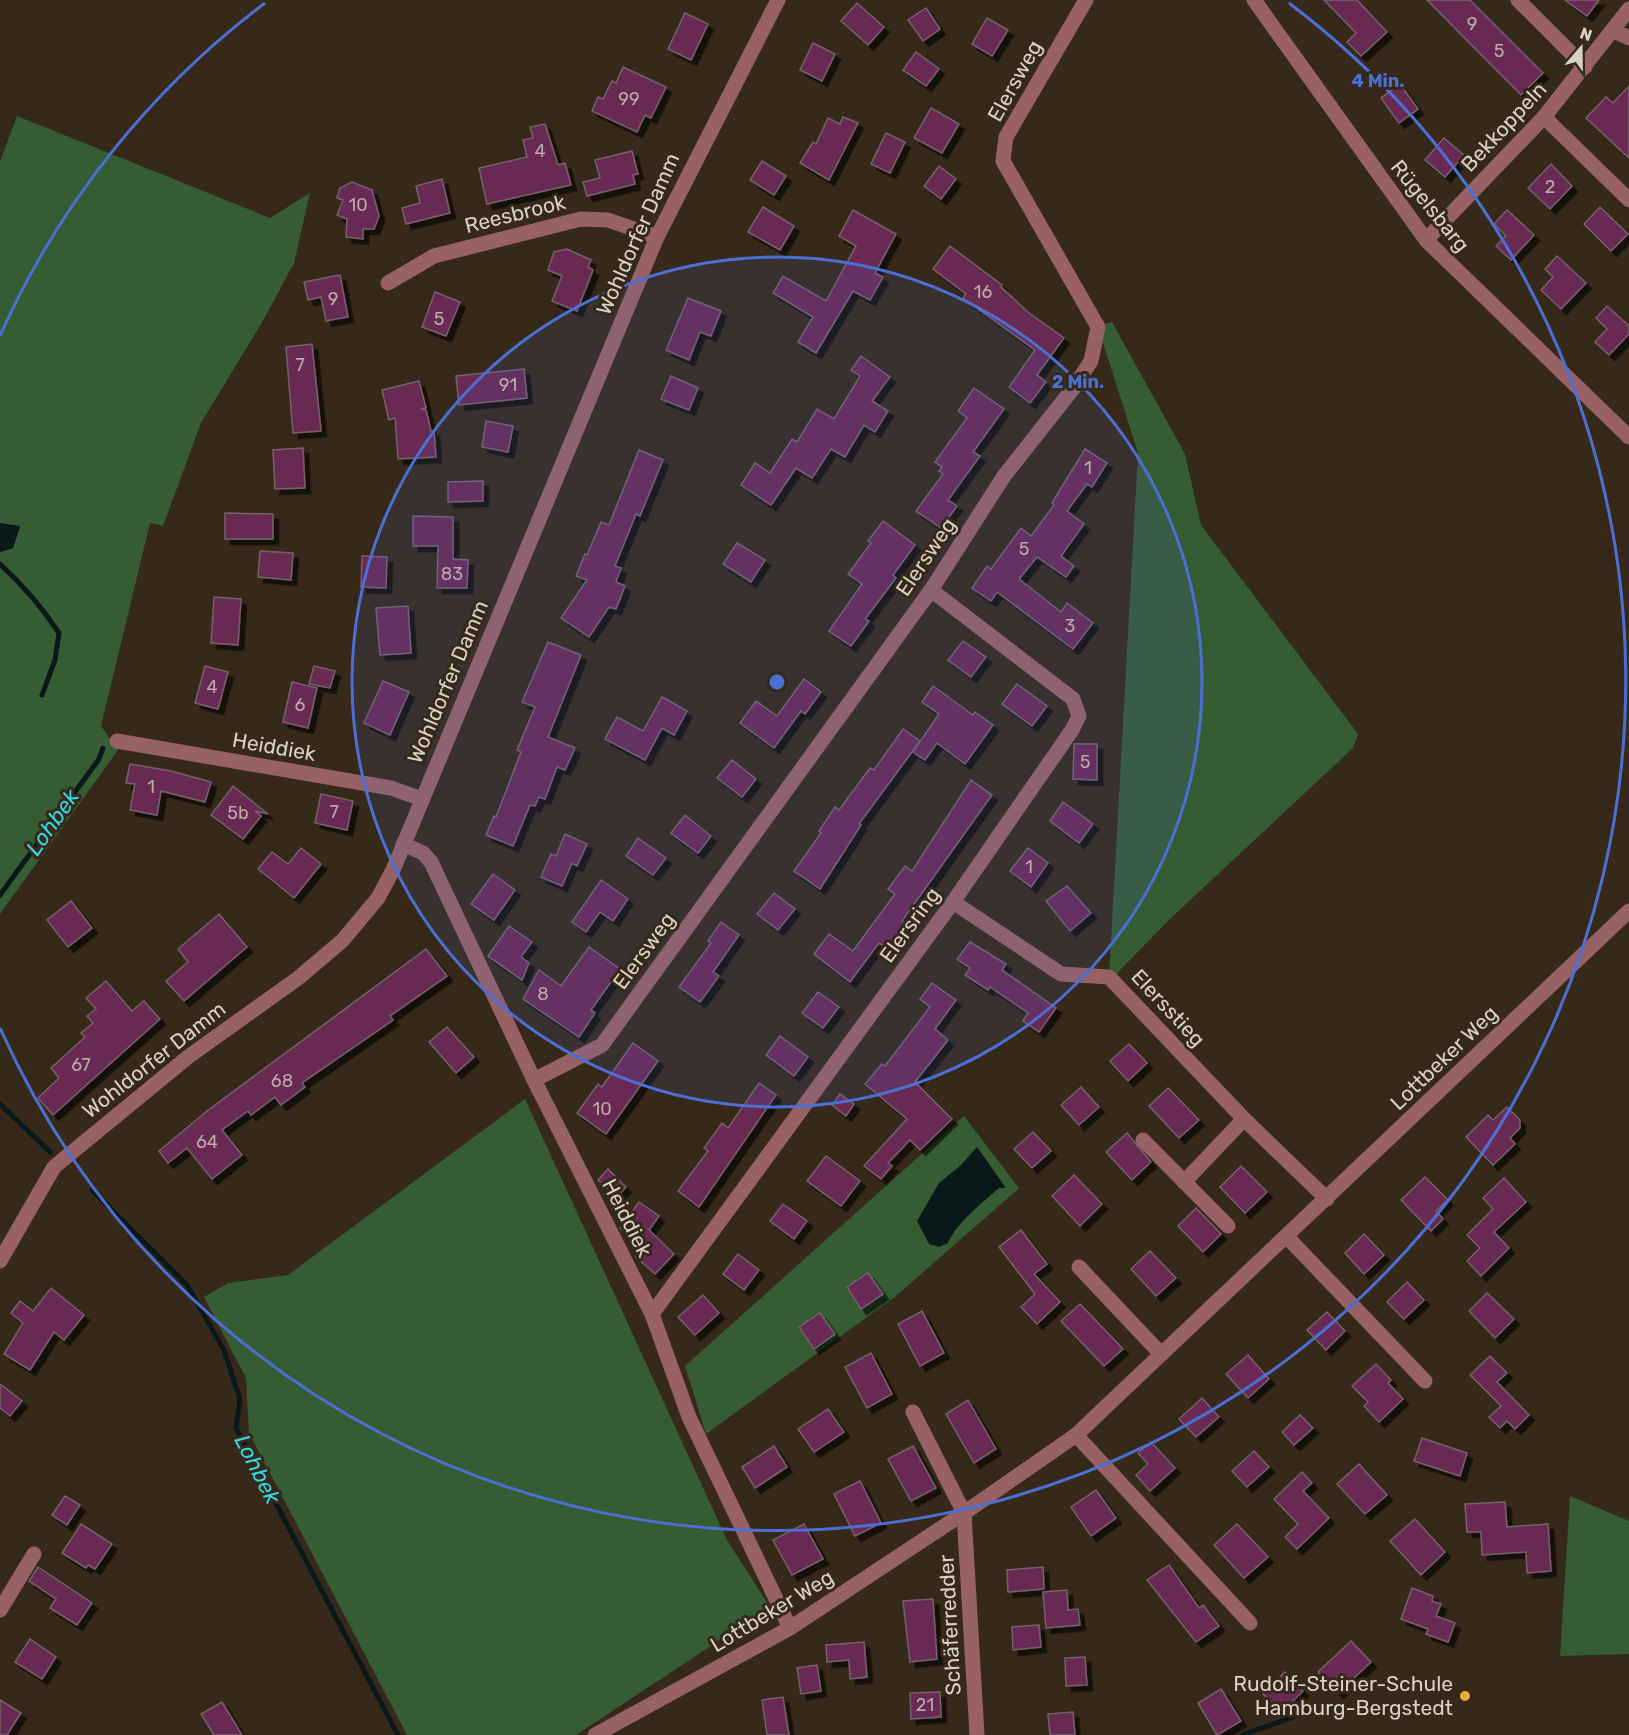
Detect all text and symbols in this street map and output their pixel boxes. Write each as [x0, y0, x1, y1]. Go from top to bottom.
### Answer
house number: 9 [1467, 13, 1477, 35]
north arrow [1551, 18, 1611, 78]
text: N [1577, 23, 1595, 45]
street label: Elersweg [982, 36, 1047, 126]
house number: 5 [1494, 40, 1504, 62]
text: 4 Min. [1352, 70, 1404, 92]
street label: Bekkoppeln [1456, 77, 1552, 177]
house number: 99 [618, 88, 640, 110]
house number: 4 [534, 140, 546, 162]
street label: Wohldorfer Damm [591, 149, 684, 319]
street label: Rügelsbarg [1386, 155, 1475, 257]
house number: 2 [1545, 176, 1555, 198]
street label: Reesbrook [462, 189, 568, 238]
house number: 10 [348, 194, 368, 216]
house number: 16 [974, 281, 992, 303]
house number: 9 [328, 288, 338, 310]
house number: 5 [434, 308, 444, 330]
house number: 7 [295, 354, 305, 376]
text: 2 Min. [1052, 371, 1104, 393]
house number: 91 [499, 374, 517, 396]
house number: 1 [1084, 457, 1092, 479]
street label: Elersweg [890, 513, 961, 601]
house number: 5 [1019, 538, 1029, 560]
house number: 83 [441, 563, 463, 585]
street label: Wohldorfer Damm [402, 597, 493, 767]
house number: 3 [1065, 615, 1075, 637]
centre of rings [767, 672, 787, 692]
house number: 4 [206, 676, 218, 698]
house number: 6 [295, 694, 306, 716]
street label: Heiddiek [230, 727, 318, 766]
house number: 5 [1080, 751, 1090, 773]
house number: 1 [147, 776, 155, 798]
water label: Lohbek [20, 783, 85, 861]
house number: 7 [329, 801, 339, 823]
house number: 5b [227, 802, 249, 824]
house number: 1 [1025, 856, 1033, 878]
street label: Elersring [874, 882, 945, 967]
street label: Elersweg [607, 907, 680, 994]
street label: Elersstieg [1126, 964, 1210, 1052]
house number: 8 [537, 983, 549, 1005]
street label: Wohldorfer Damm [77, 996, 230, 1123]
street label: Lottbeker Weg [1385, 1000, 1502, 1115]
house number: 67 [71, 1054, 91, 1076]
house number: 68 [271, 1070, 293, 1092]
house number: 10 [592, 1098, 612, 1120]
house number: 64 [196, 1131, 218, 1153]
street label: Heiddiek [597, 1174, 658, 1261]
water label: Lohbek [229, 1430, 287, 1509]
street label: Schäferredder [933, 1554, 966, 1696]
street label: Lottbeker Weg [706, 1564, 838, 1657]
place label: Rudolf-Steiner-Schule Hamburg-Bergstedt [1233, 1671, 1453, 1720]
marker: Rudolf-Steiner-Schule Hamburg-Bergstedt [1458, 1689, 1472, 1703]
house number: 21 [916, 1694, 934, 1716]

